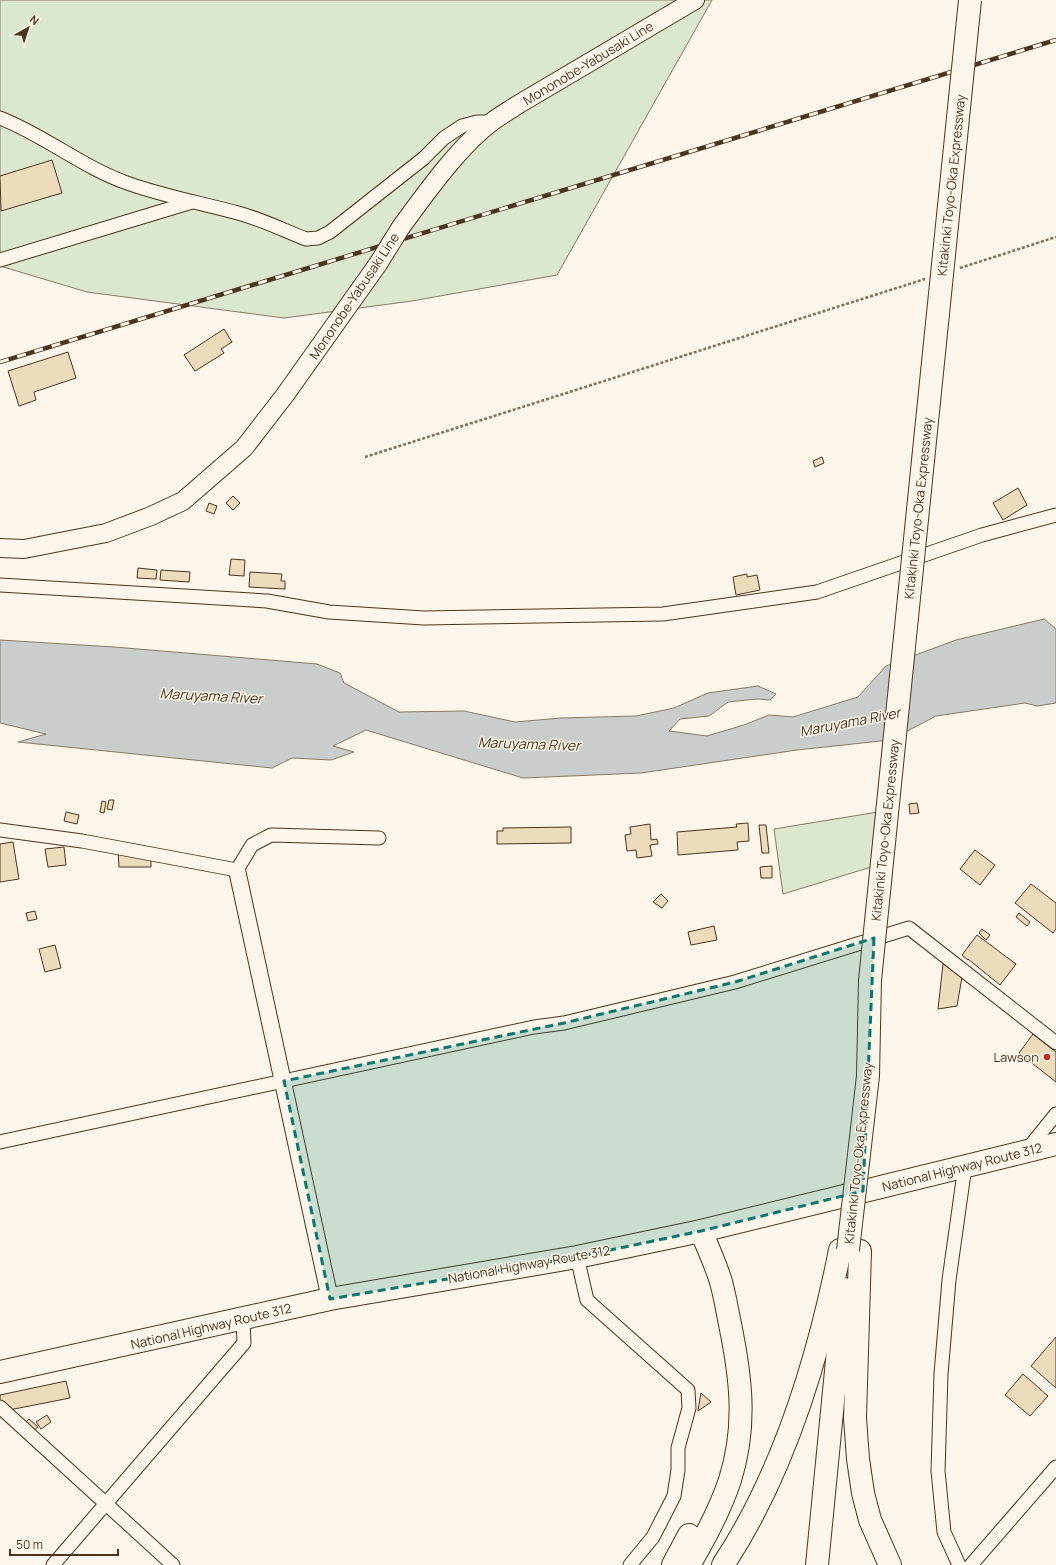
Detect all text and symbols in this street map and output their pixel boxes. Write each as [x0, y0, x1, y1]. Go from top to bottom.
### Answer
north arrow [8, 8, 48, 48]
text: N [27, 12, 42, 28]
street label: Mononobe-Yabusaki Line [520, 17, 657, 109]
street label: Kitakinki Toyo-Oka Expressway [932, 93, 970, 277]
street label: Mononobe-Yabusaki Line [305, 229, 403, 363]
street label: Kitakinki Toyo-Oka Expressway [899, 416, 937, 600]
water label: Maruyama River [159, 683, 265, 708]
water label: Maruyama River [798, 702, 904, 741]
water label: Maruyama River [478, 732, 582, 755]
street label: Kitakinki Toyo-Oka Expressway [866, 738, 904, 922]
place label: Lawson [993, 1048, 1039, 1066]
marker: Lawson [1042, 1052, 1052, 1062]
street label: Kitakinki Toyo-Oka Expressway [839, 1061, 877, 1245]
street label: National Highway Route 312 [880, 1138, 1044, 1196]
street label: National Highway Route 312 [447, 1241, 611, 1287]
street label: National Highway Route 312 [129, 1299, 293, 1353]
scale bar [10, 1531, 118, 1557]
text: 50 m [16, 1536, 43, 1553]

